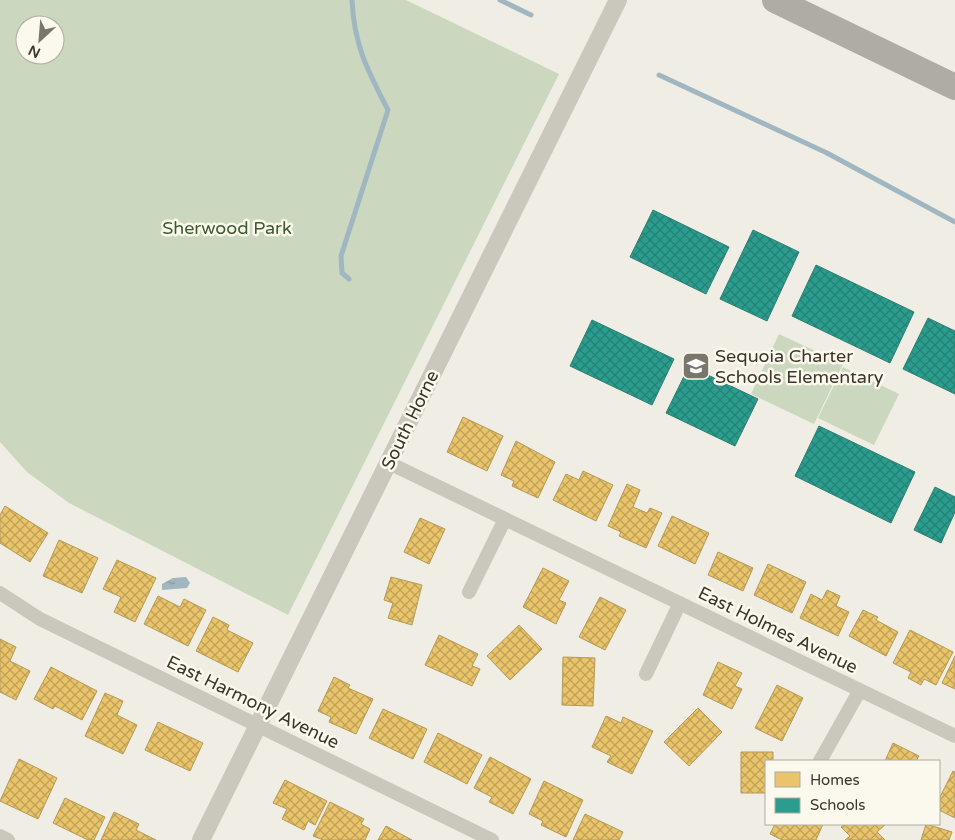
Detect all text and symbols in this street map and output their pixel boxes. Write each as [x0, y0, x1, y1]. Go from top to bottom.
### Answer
north arrow [15, 15, 65, 65]
text: N [26, 41, 43, 61]
park label: Sherwood Park [162, 217, 292, 239]
place label: Sequoia Charter Schools Elementary [715, 345, 884, 388]
school or university icon: Sequoia Charter Schools Elementary [681, 351, 711, 381]
street label: South Horne [376, 367, 444, 473]
street label: East Holmes Avenue [695, 582, 861, 678]
street label: East Harmony Avenue [163, 651, 343, 753]
legend [765, 760, 940, 825]
text: Homes [810, 771, 860, 789]
text: Schools [810, 796, 866, 814]

